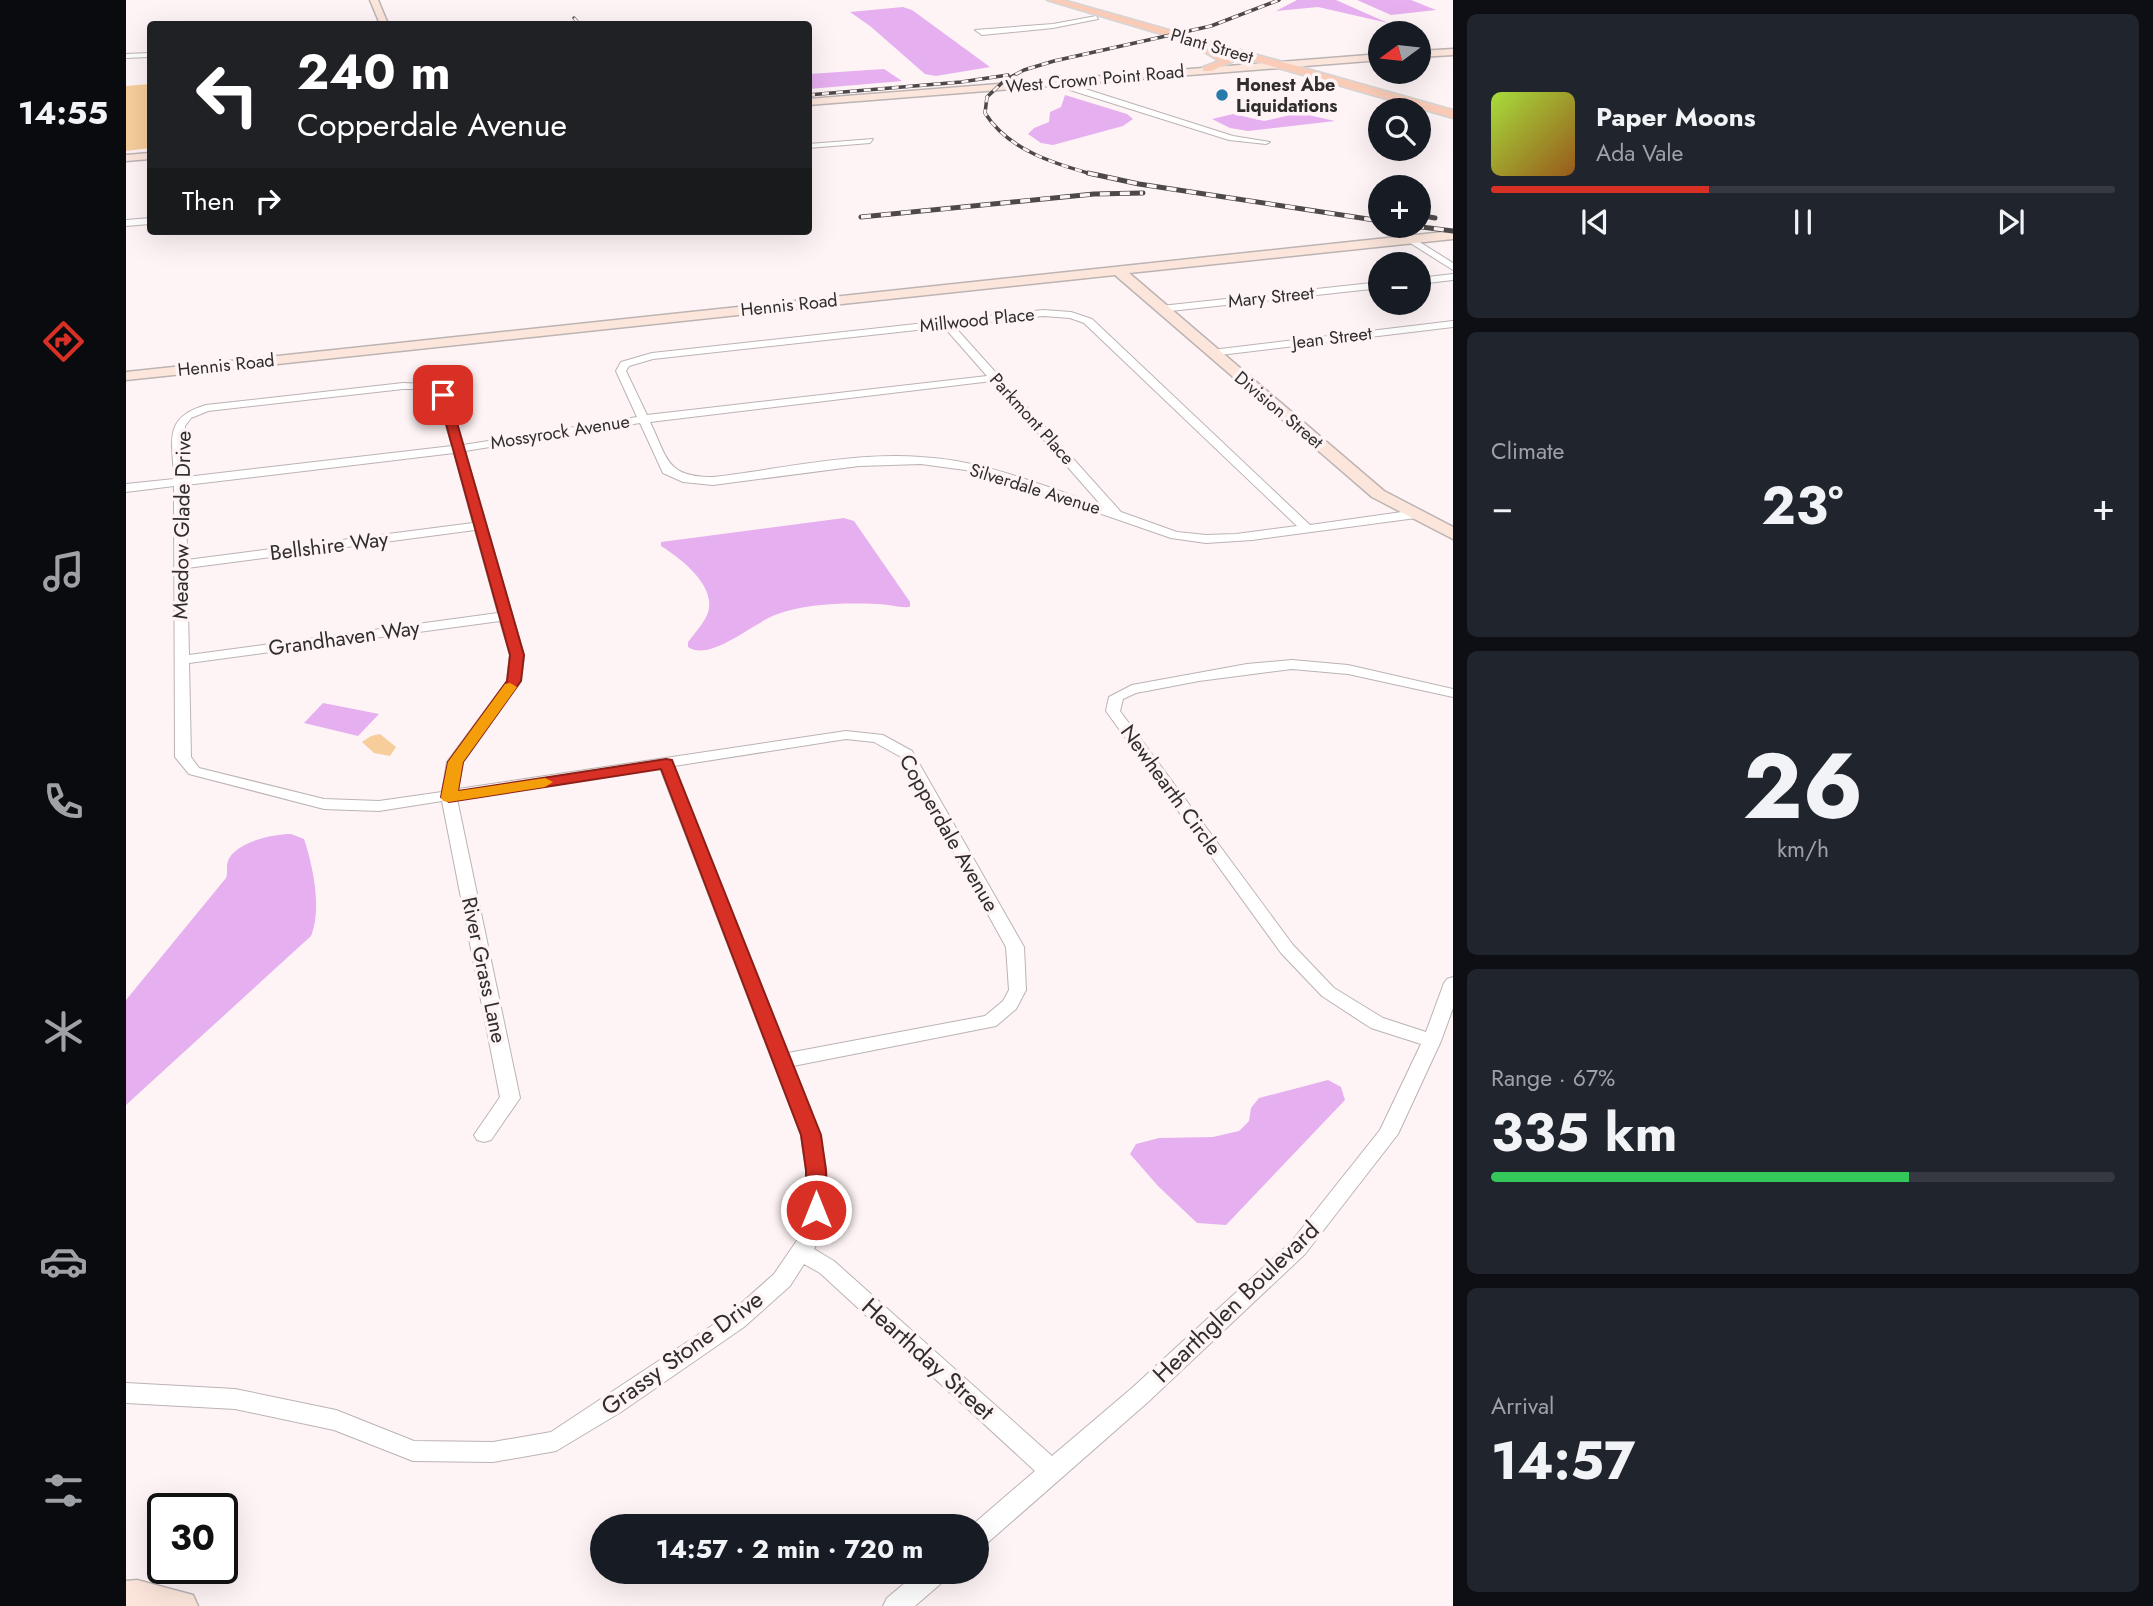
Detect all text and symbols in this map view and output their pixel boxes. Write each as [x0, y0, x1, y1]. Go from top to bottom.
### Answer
north arrow [1368, 21, 1432, 84]
map controls [1368, 21, 1431, 315]
street label: Plant Street [1168, 22, 1257, 70]
text: 240 m [297, 37, 451, 107]
icon: left [182, 49, 273, 140]
street label: West Crown Point Road [1005, 58, 1185, 100]
place label: Honest Abe Liquidations [1236, 72, 1338, 119]
marker: Honest Abe Liquidations [1214, 87, 1230, 103]
text: 14:55 [18, 90, 108, 136]
button: search [1368, 98, 1431, 161]
text: Paper Moons [1596, 98, 1756, 136]
text: Copperdale Avenue [297, 102, 567, 148]
text: Ada Vale [1596, 136, 1683, 170]
button: + [1368, 175, 1431, 238]
text: Then [182, 182, 235, 220]
icon: right [249, 182, 287, 220]
icon: previous [1576, 203, 1614, 241]
icon: pause [1784, 203, 1822, 241]
icon: next [1992, 203, 2030, 241]
button: − [1368, 252, 1431, 315]
street label: Mary Street [1227, 279, 1316, 314]
street label: Hennis Road [739, 287, 839, 323]
street label: Millwood Place [918, 301, 1036, 339]
icon: directions [39, 317, 88, 366]
street label: Jean Street [1289, 320, 1374, 356]
street label: Hennis Road [176, 347, 276, 383]
pin [413, 365, 473, 425]
street label: Division Street [1229, 365, 1330, 455]
street label: Parkmont Place [984, 367, 1080, 471]
icon: arrive [424, 376, 462, 414]
street label: Mossyrock Avenue [489, 408, 631, 456]
street label: Meadow Glade Drive [165, 430, 199, 620]
text: Climate [1491, 434, 1564, 468]
street label: Silverdale Avenue [966, 457, 1104, 521]
text: 23° [1762, 468, 1843, 544]
text: − [1491, 479, 1513, 534]
text: + [2092, 479, 2115, 534]
street label: Bellshire Way [268, 524, 391, 568]
icon: music [39, 547, 88, 596]
street label: Grandhaven Way [266, 612, 422, 663]
street label: Newhearth Circle [1113, 718, 1229, 862]
text: 26 [1743, 721, 1863, 852]
street label: Copperdale Avenue [892, 749, 1006, 917]
icon: phone [39, 777, 88, 826]
text: km/h [1777, 832, 1829, 866]
street label: River Grass Lane [454, 894, 514, 1046]
icon: climate [39, 1007, 88, 1056]
text: Range · 67% [1491, 1061, 1615, 1095]
text: 335 km [1491, 1095, 1677, 1171]
position arrow [779, 1173, 853, 1247]
street label: Hearthglen Boulevard [1144, 1213, 1327, 1391]
icon: car [39, 1237, 88, 1286]
street label: Grassy Stone Drive [593, 1282, 770, 1423]
street label: Hearthday Street [854, 1289, 1003, 1428]
text: Arrival [1491, 1389, 1554, 1423]
text: 14:57 [1491, 1423, 1635, 1499]
icon: filters [39, 1466, 88, 1515]
speed limit sign: 30 [147, 1493, 238, 1584]
text: 14:57 · 2 min · 720 m [656, 1530, 923, 1568]

